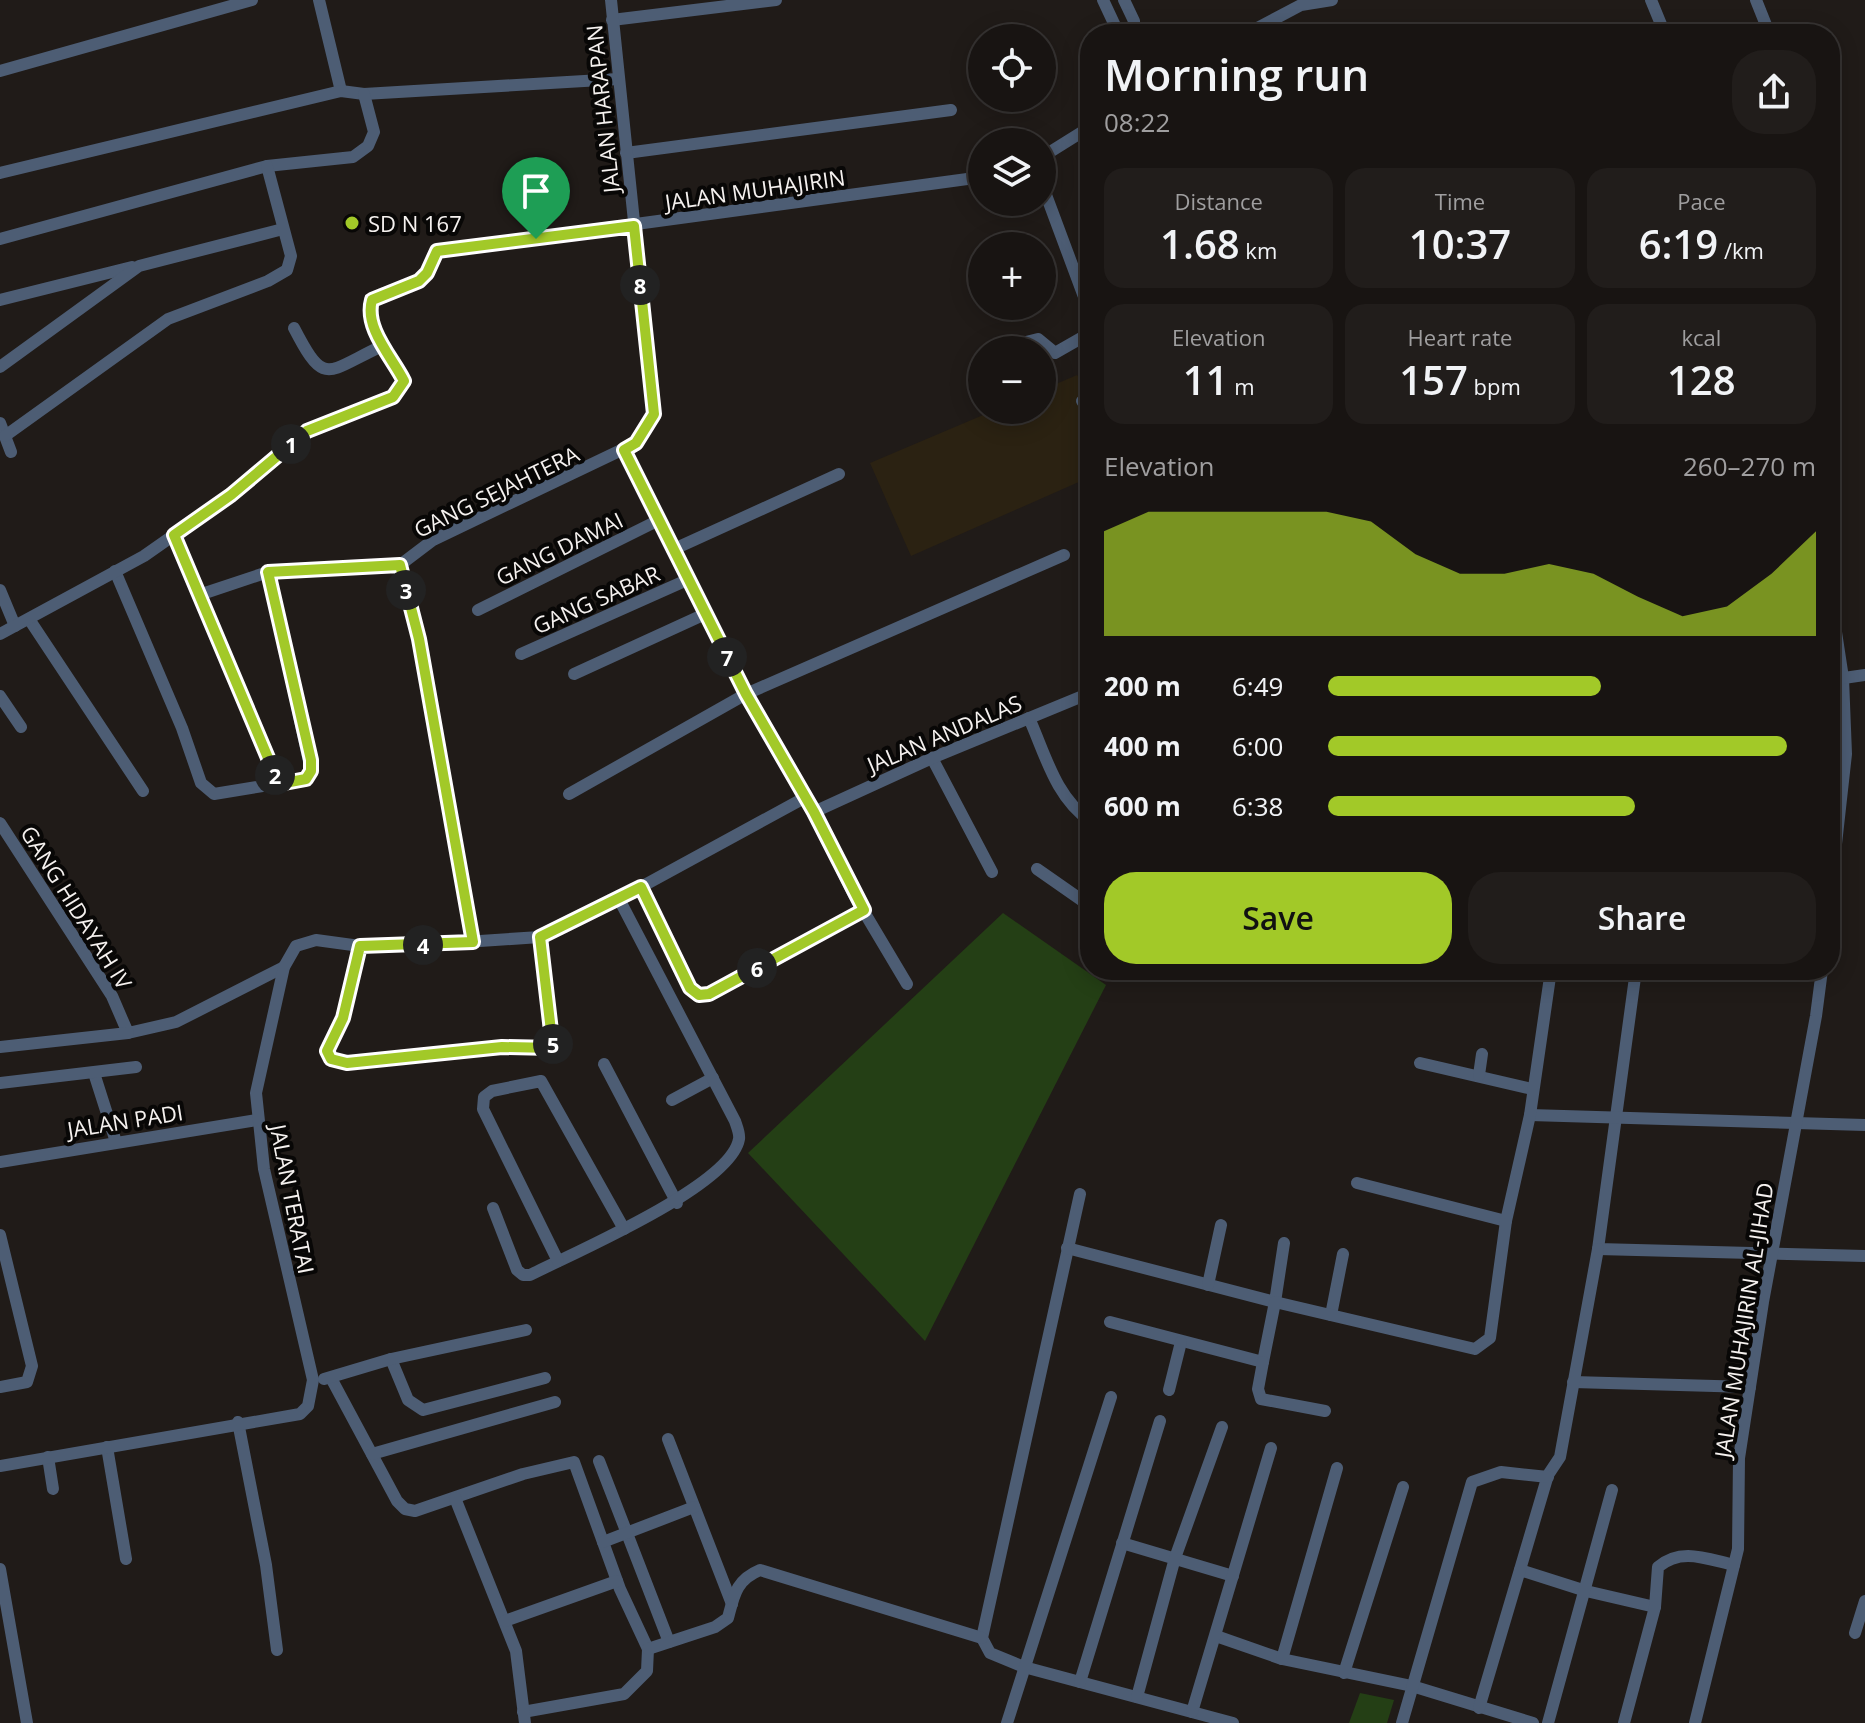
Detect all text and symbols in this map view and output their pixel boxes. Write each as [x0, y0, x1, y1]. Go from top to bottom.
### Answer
street label: JALAN HARAPAN [578, 23, 626, 197]
map controls [968, 24, 1056, 424]
button: locate [968, 24, 1056, 112]
text: Morning run [1104, 44, 1369, 104]
button: share [1732, 50, 1816, 134]
text: 08:22 [1104, 104, 1170, 140]
button: layers [968, 128, 1056, 216]
pin [502, 157, 570, 239]
street label: JALAN MUHAJIRIN [661, 161, 847, 217]
icon: arrive [514, 169, 558, 213]
text: Distance [1174, 186, 1263, 216]
text: Time [1435, 186, 1485, 216]
text: Pace [1677, 186, 1726, 216]
place label: SD N 167 [368, 208, 462, 238]
marker: SD N 167 [343, 214, 361, 232]
text: 1.68 [1160, 216, 1240, 271]
text: 10:37 [1409, 216, 1511, 271]
text: 6:19 [1639, 216, 1718, 271]
button: + [968, 232, 1056, 320]
text: km [1240, 235, 1277, 265]
text: /km [1718, 235, 1764, 265]
pin: 8 [620, 265, 660, 305]
text: 8 [634, 270, 646, 300]
text: Elevation [1172, 322, 1265, 352]
text: Heart rate [1408, 322, 1512, 352]
text: kcal [1681, 322, 1721, 352]
button: − [968, 336, 1056, 424]
text: 11 [1183, 352, 1228, 407]
text: 157 [1399, 352, 1468, 407]
text: 128 [1667, 352, 1736, 407]
text: m [1228, 371, 1255, 401]
text: bpm [1468, 371, 1521, 401]
pin: 1 [271, 424, 311, 464]
text: 1 [285, 429, 297, 459]
street label: GANG SEJAHTERA [408, 438, 584, 544]
text: Elevation [1104, 448, 1214, 484]
text: 260–270 m [1683, 448, 1816, 484]
street label: GANG DAMAI [490, 504, 628, 592]
street label: GANG SABAR [528, 557, 665, 640]
pin: 3 [386, 570, 426, 610]
text: 3 [400, 575, 412, 605]
pin: 7 [707, 637, 747, 677]
text: 7 [721, 642, 733, 672]
text: 200 m [1104, 668, 1181, 704]
text: 6:49 [1232, 668, 1283, 704]
street label: JALAN ANDALAS [860, 687, 1026, 780]
text: 400 m [1104, 728, 1181, 764]
text: 6:00 [1232, 728, 1283, 764]
pin: 2 [255, 755, 295, 795]
text: 2 [269, 760, 281, 790]
text: 600 m [1104, 788, 1181, 824]
text: 6:38 [1232, 788, 1283, 824]
street label: GANG HIDAYAH IV [15, 819, 140, 995]
button: Save [1104, 872, 1452, 964]
button: Share [1468, 872, 1816, 964]
pin: 4 [403, 925, 443, 965]
text: 4 [417, 930, 429, 960]
pin: 6 [737, 948, 777, 988]
text: 6 [751, 953, 763, 983]
pin: 5 [533, 1024, 573, 1064]
text: 5 [547, 1029, 559, 1059]
street label: JALAN PADI [63, 1096, 185, 1144]
street label: JALAN TERATAI [263, 1120, 322, 1276]
street label: JALAN MUHAJIRIN AL-JIHAD [1706, 1180, 1780, 1462]

